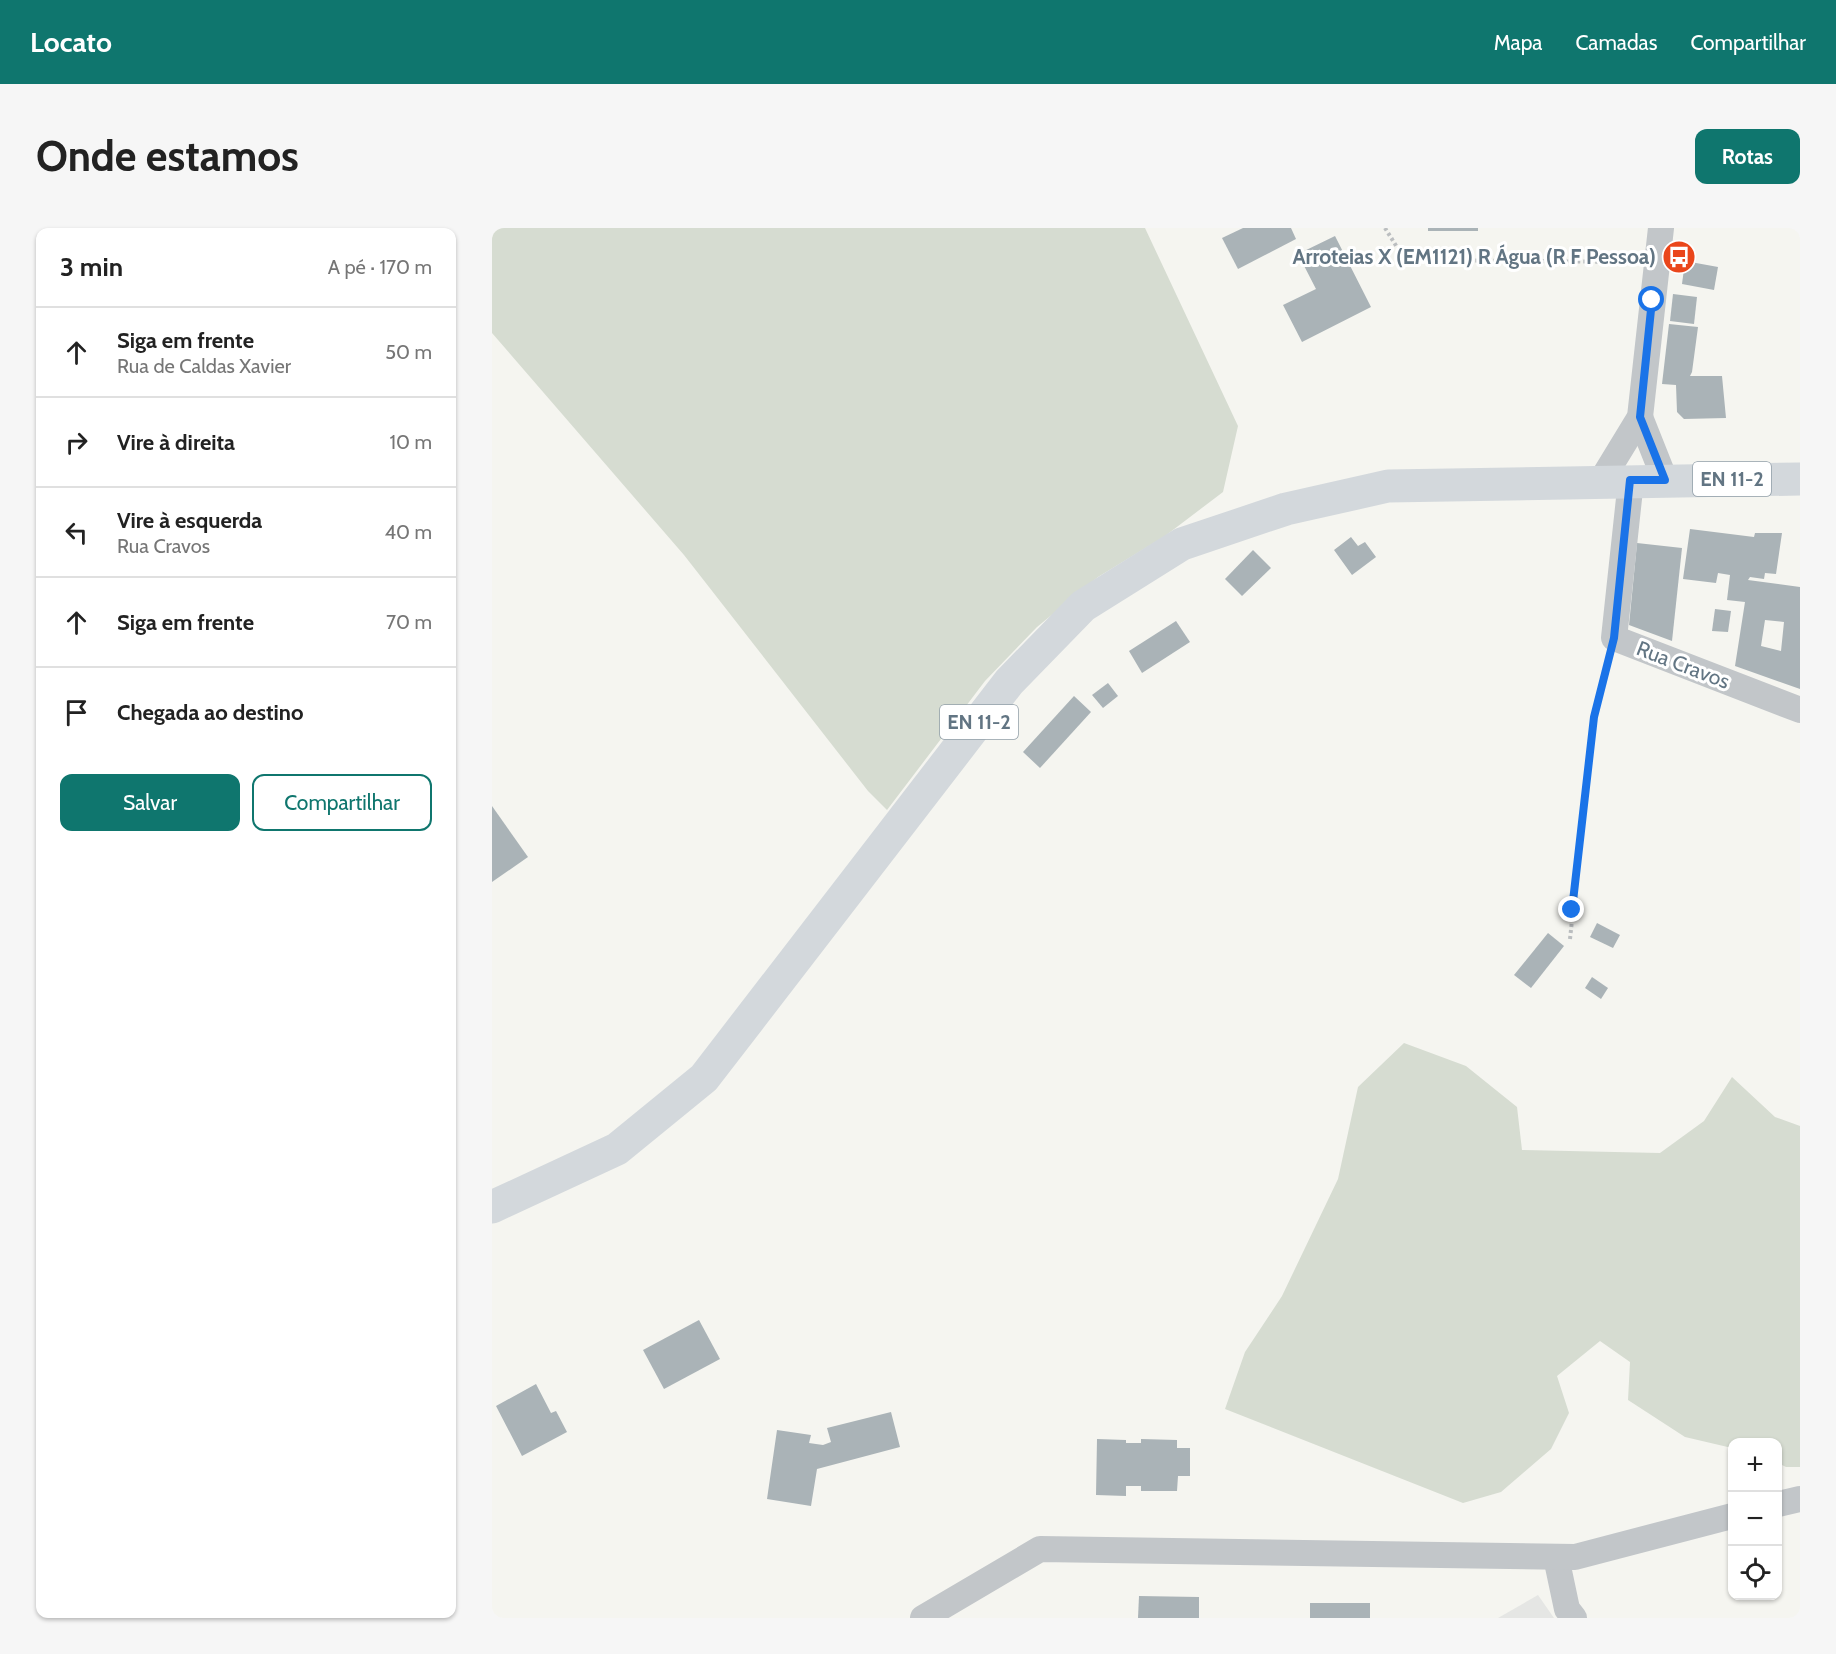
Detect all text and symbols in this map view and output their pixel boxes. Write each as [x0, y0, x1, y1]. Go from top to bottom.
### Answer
text: Locato [30, 25, 112, 59]
text: Mapa [1494, 30, 1542, 55]
text: Camadas [1575, 30, 1657, 55]
text: Compartilhar [1690, 30, 1806, 55]
button: Rotas [1695, 129, 1800, 184]
text: Onde estamos [36, 130, 299, 182]
bus stop icon: Arroteias X (EM1121) R Água (R F Pessoa) [1661, 239, 1697, 275]
place label: Arroteias X (EM1121) R Água (R F Pessoa) [1292, 244, 1656, 269]
text: 3 min [60, 251, 123, 283]
text: A pé · 170 m [328, 255, 432, 279]
route start [1638, 286, 1664, 312]
text: Siga em frente [117, 327, 254, 354]
icon: ahead [60, 336, 93, 369]
text: 50 m [385, 340, 432, 364]
text: Rua de Caldas Xavier [117, 354, 291, 378]
icon: right [60, 426, 93, 459]
text: Vire à direita [117, 429, 235, 456]
text: 10 m [389, 430, 432, 454]
road number: EN 11-2 [1693, 462, 1771, 496]
text: Vire à esquerda [117, 507, 262, 534]
icon: left [60, 516, 93, 549]
text: 40 m [384, 520, 432, 544]
text: Rua Cravos [117, 534, 210, 558]
icon: ahead [60, 606, 93, 639]
text: Siga em frente [117, 609, 254, 636]
text: 70 m [386, 610, 432, 634]
street label: Rua Cravos [1633, 635, 1733, 694]
icon: arrive [60, 696, 93, 729]
text: Chegada ao destino [117, 699, 303, 726]
road number: EN 11-2 [940, 705, 1018, 739]
button: Salvar [60, 774, 240, 831]
button: Compartilhar [252, 774, 432, 831]
route end [1558, 896, 1584, 922]
map controls [1728, 1438, 1782, 1600]
button: + [1728, 1438, 1782, 1492]
button: − [1728, 1492, 1782, 1546]
button: locate [1728, 1546, 1782, 1600]

